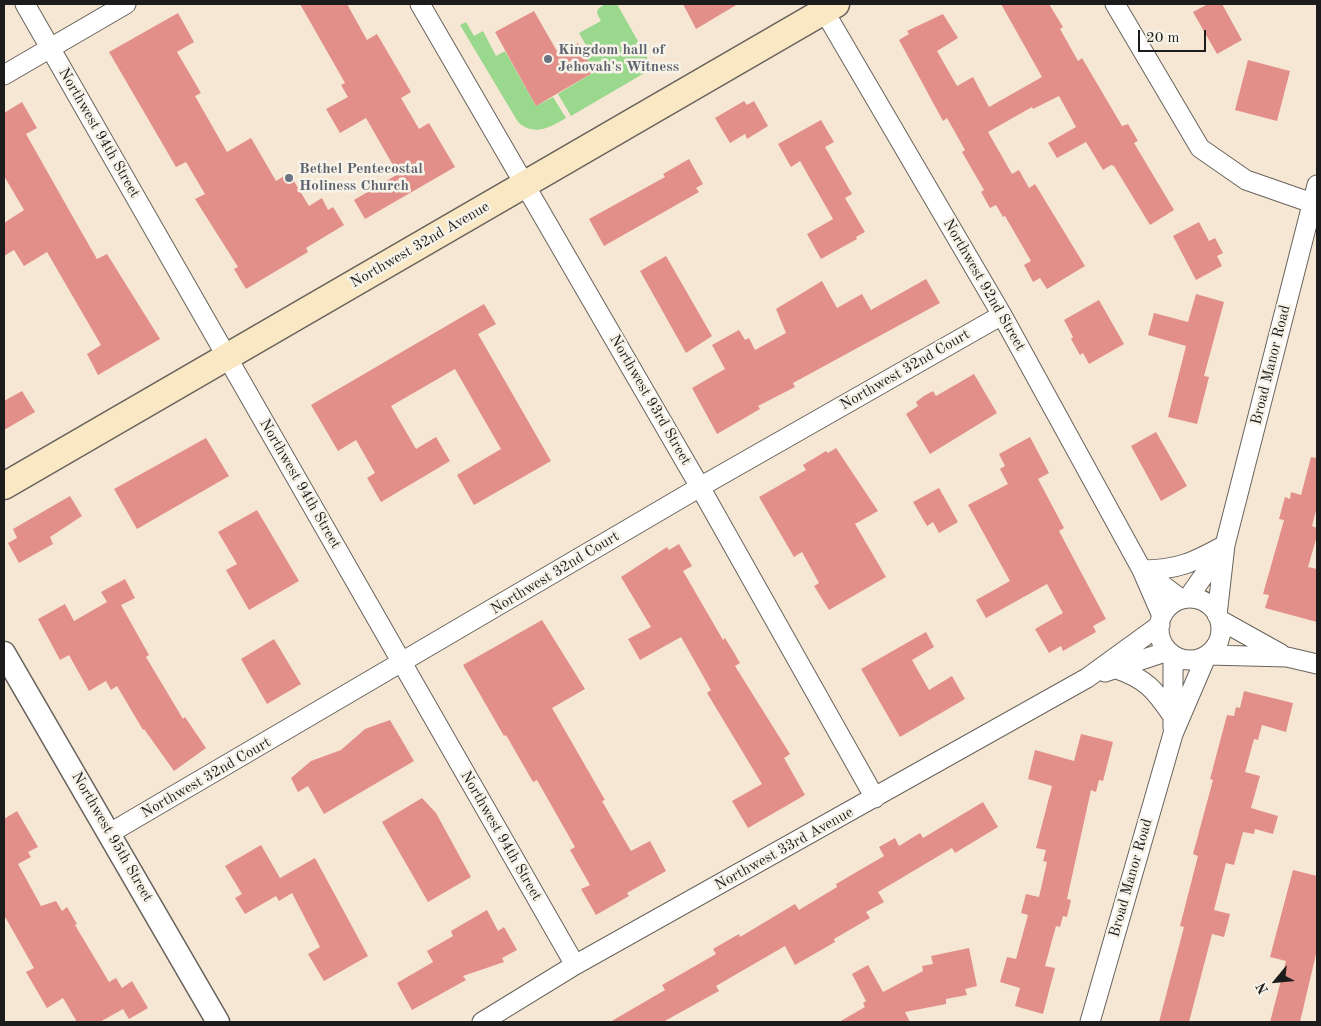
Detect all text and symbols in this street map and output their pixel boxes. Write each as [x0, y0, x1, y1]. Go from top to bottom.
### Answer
scale bar [1141, 20, 1208, 52]
text: 20 m [1146, 31, 1180, 46]
place label: Kingdom hall of Jehovah's Witness [558, 41, 679, 76]
marker: Kingdom hall of Jehovah's Witness [542, 53, 554, 65]
street label: Northwest 94th Street [54, 65, 144, 201]
place label: Bethel Pentecostal Holiness Church [299, 160, 423, 195]
marker: Bethel Pentecostal Holiness Church [283, 172, 295, 184]
street label: Northwest 32nd Avenue [347, 198, 493, 292]
street label: Northwest 92nd Street [939, 216, 1029, 354]
street label: Broad Manor Road [1247, 303, 1295, 427]
street label: Northwest 32nd Court [837, 326, 973, 414]
street label: Northwest 93rd Street [605, 332, 695, 468]
street label: Northwest 94th Street [255, 416, 345, 552]
street label: Northwest 32nd Court [487, 527, 623, 619]
street label: Northwest 32nd Court [138, 734, 274, 822]
street label: Northwest 94th Street [456, 768, 546, 904]
street label: Northwest 95th Street [67, 769, 157, 905]
street label: Northwest 33rd Avenue [712, 803, 856, 895]
street label: Broad Manor Road [1105, 817, 1157, 939]
north arrow [1251, 956, 1301, 1006]
text: N [1254, 980, 1271, 996]

